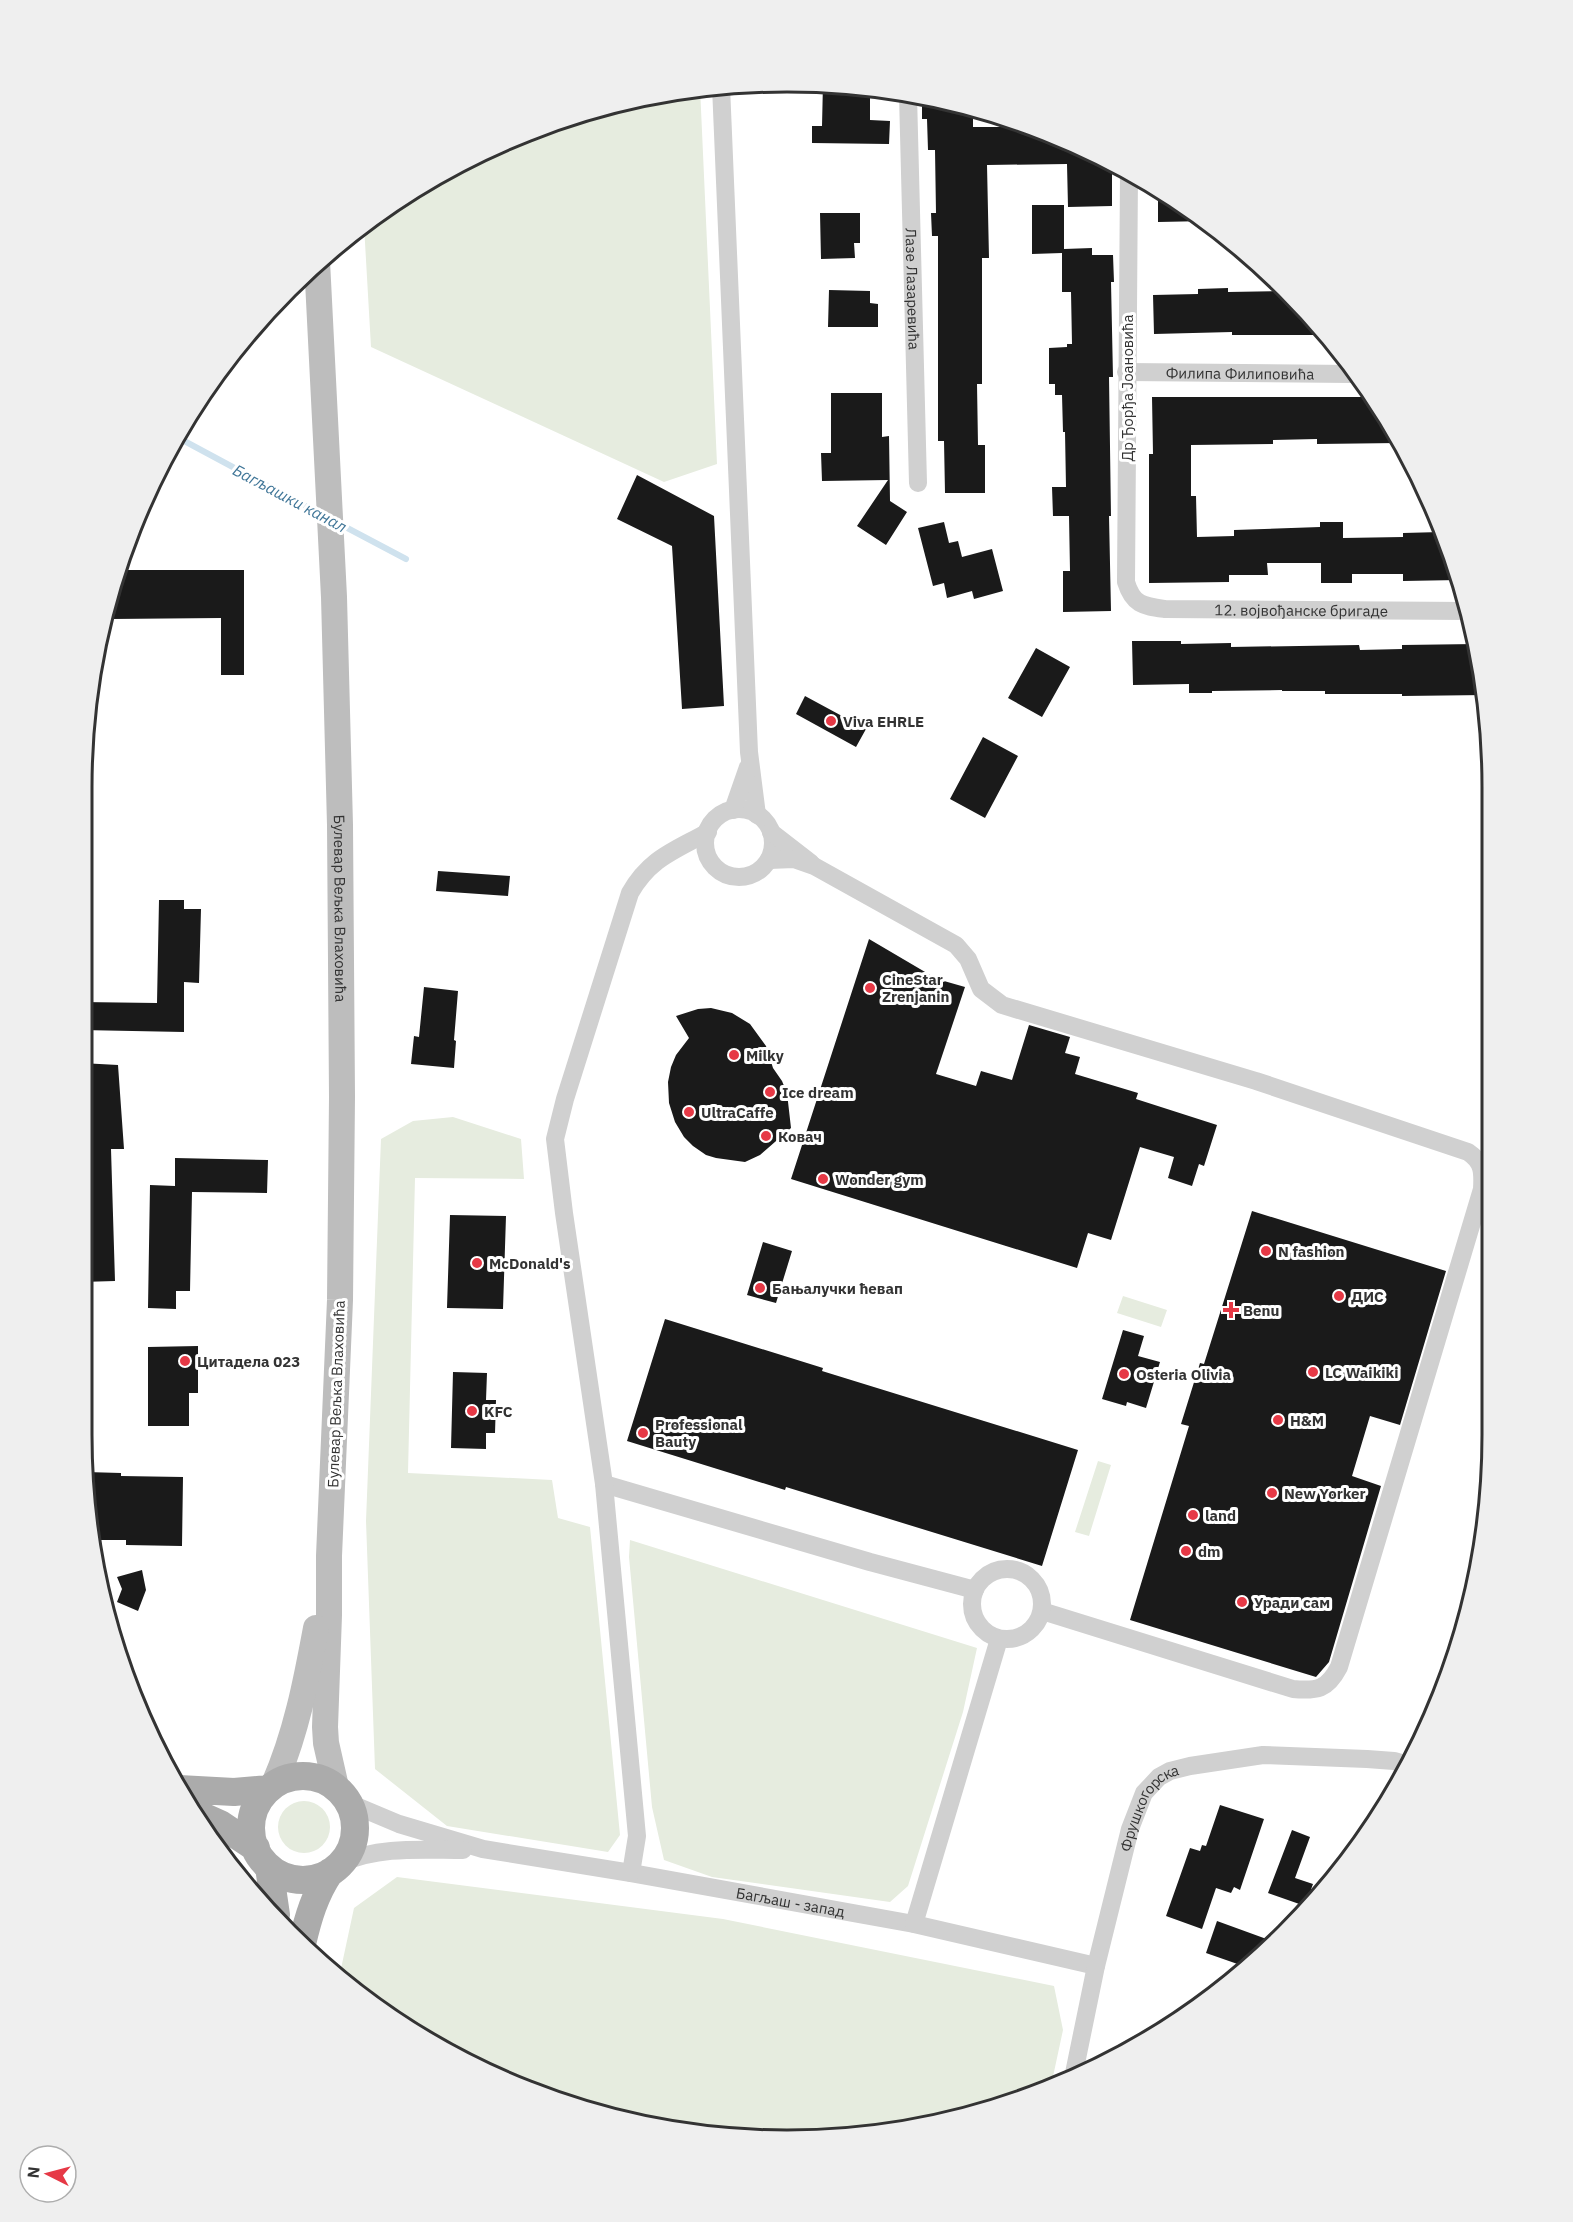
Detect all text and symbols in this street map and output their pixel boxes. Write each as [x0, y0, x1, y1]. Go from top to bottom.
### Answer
street label: Лазе Лазаревића [902, 228, 924, 350]
street label: Др Ђорђа Јоановића [1118, 314, 1137, 462]
street label: Филипа Филиповића [1166, 363, 1314, 383]
water label: Багљашки канал [230, 460, 351, 537]
street label: 12. војвођанске бригаде [1214, 600, 1388, 620]
place label: Viva EHRLE [843, 712, 924, 731]
marker: Viva EHRLE [824, 714, 838, 728]
street label: Булевар Вељка Влаховића [330, 814, 351, 1002]
place label: CineStar Zrenjanin [882, 970, 949, 1006]
marker: CineStar Zrenjanin [863, 981, 877, 995]
place label: Milky [746, 1046, 784, 1065]
marker: Milky [727, 1048, 741, 1062]
place label: Ice dream [782, 1083, 854, 1102]
marker: Ice dream [763, 1085, 777, 1099]
place label: UltraCaffe [701, 1103, 774, 1122]
marker: UltraCaffe [682, 1105, 696, 1119]
place label: Ковач [778, 1127, 822, 1146]
marker: Ковач [759, 1129, 773, 1143]
place label: Wonder gym [835, 1170, 924, 1189]
marker: Wonder gym [816, 1172, 830, 1186]
place label: N fashion [1278, 1242, 1345, 1261]
marker: N fashion [1259, 1244, 1273, 1258]
place label: McDonald's [489, 1254, 571, 1273]
marker: McDonald's [470, 1256, 484, 1270]
place label: Бањалучки ћевап [772, 1279, 903, 1298]
marker: Бањалучки ћевап [753, 1281, 767, 1295]
place label: ДИС [1351, 1287, 1384, 1306]
marker: ДИС [1332, 1289, 1346, 1303]
street label: Булевар Вељка Влаховића [323, 1300, 349, 1488]
place label: Benu [1243, 1301, 1279, 1320]
marker: Benu [1224, 1303, 1238, 1317]
place label: Цитадела 023 [197, 1352, 300, 1371]
marker: Цитадела 023 [178, 1354, 192, 1368]
place label: LC Waikiki [1325, 1363, 1399, 1382]
place label: Osteria Olivia [1136, 1365, 1232, 1384]
marker: LC Waikiki [1306, 1365, 1320, 1379]
marker: Osteria Olivia [1117, 1367, 1131, 1381]
place label: KFC [484, 1402, 513, 1421]
marker: KFC [465, 1404, 479, 1418]
place label: H&M [1290, 1411, 1324, 1430]
marker: H&M [1271, 1413, 1285, 1427]
place label: Professional Bauty [655, 1415, 743, 1451]
marker: Professional Bauty [636, 1426, 650, 1440]
place label: New Yorker [1284, 1484, 1365, 1503]
marker: New Yorker [1265, 1486, 1279, 1500]
place label: land [1205, 1506, 1236, 1525]
marker: land [1186, 1508, 1200, 1522]
place label: dm [1198, 1542, 1221, 1561]
marker: dm [1179, 1544, 1193, 1558]
place label: Уради сам [1254, 1593, 1330, 1612]
marker: Уради сам [1235, 1595, 1249, 1609]
street label: Фрушкогорска [1115, 1760, 1181, 1853]
street label: Багљаш - запад [735, 1883, 847, 1921]
north arrow [18, 2144, 78, 2204]
text: N [23, 2166, 44, 2179]

